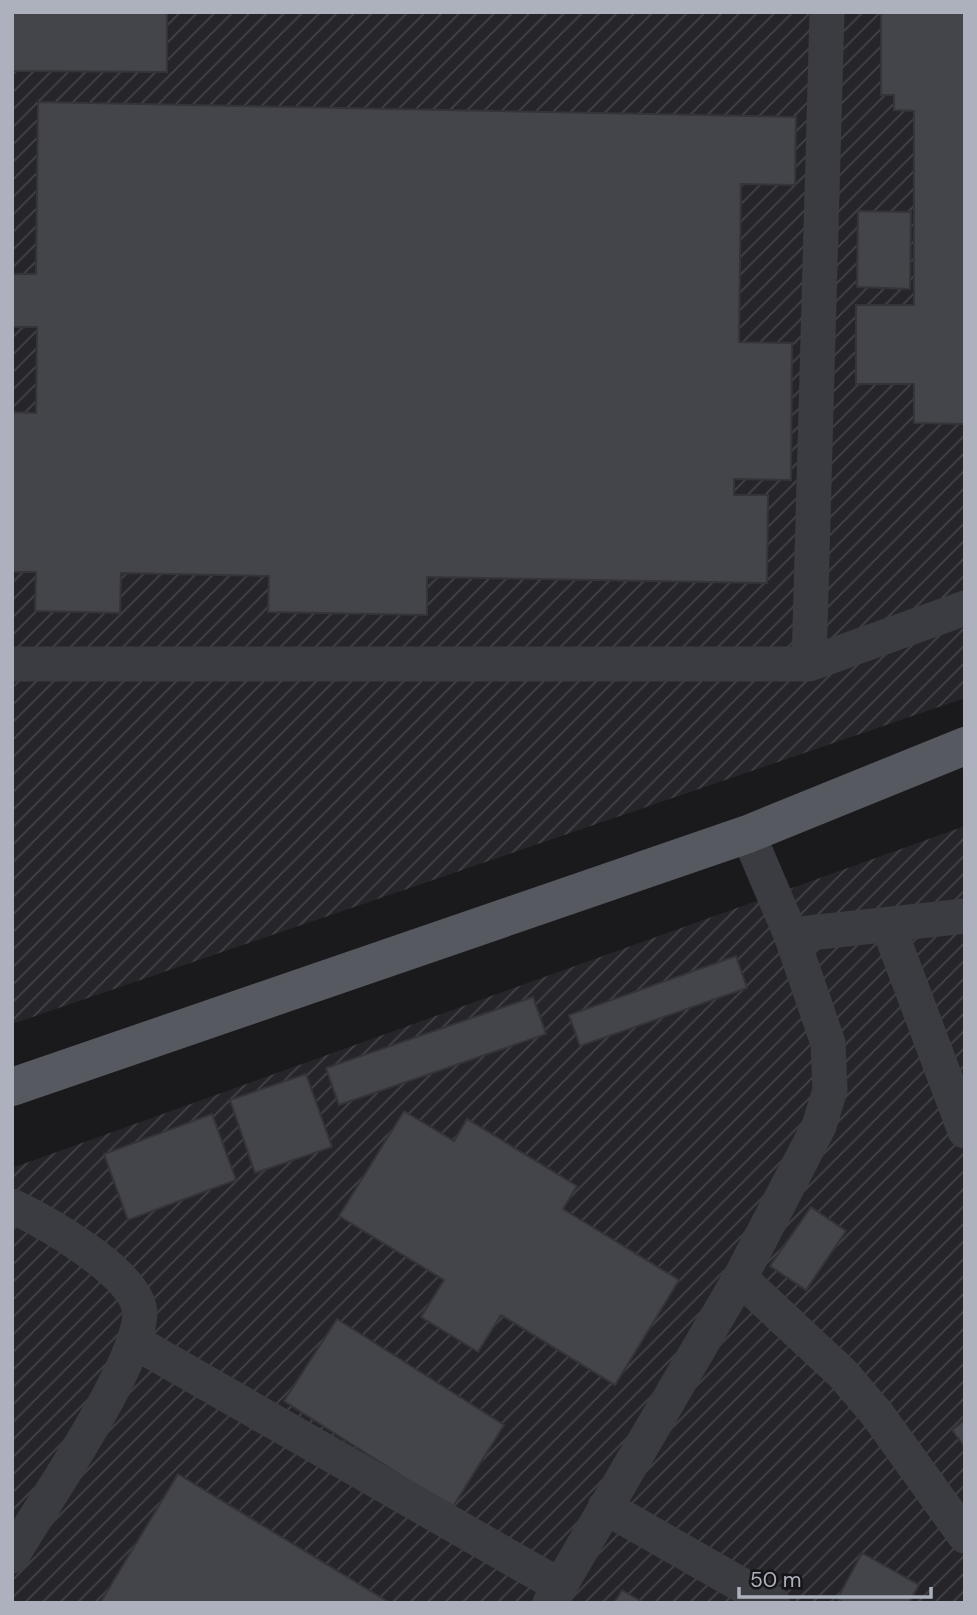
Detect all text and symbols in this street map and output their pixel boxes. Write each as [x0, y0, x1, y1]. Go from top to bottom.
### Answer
scale bar [739, 1556, 932, 1600]
text: 50 m [750, 1566, 801, 1594]

